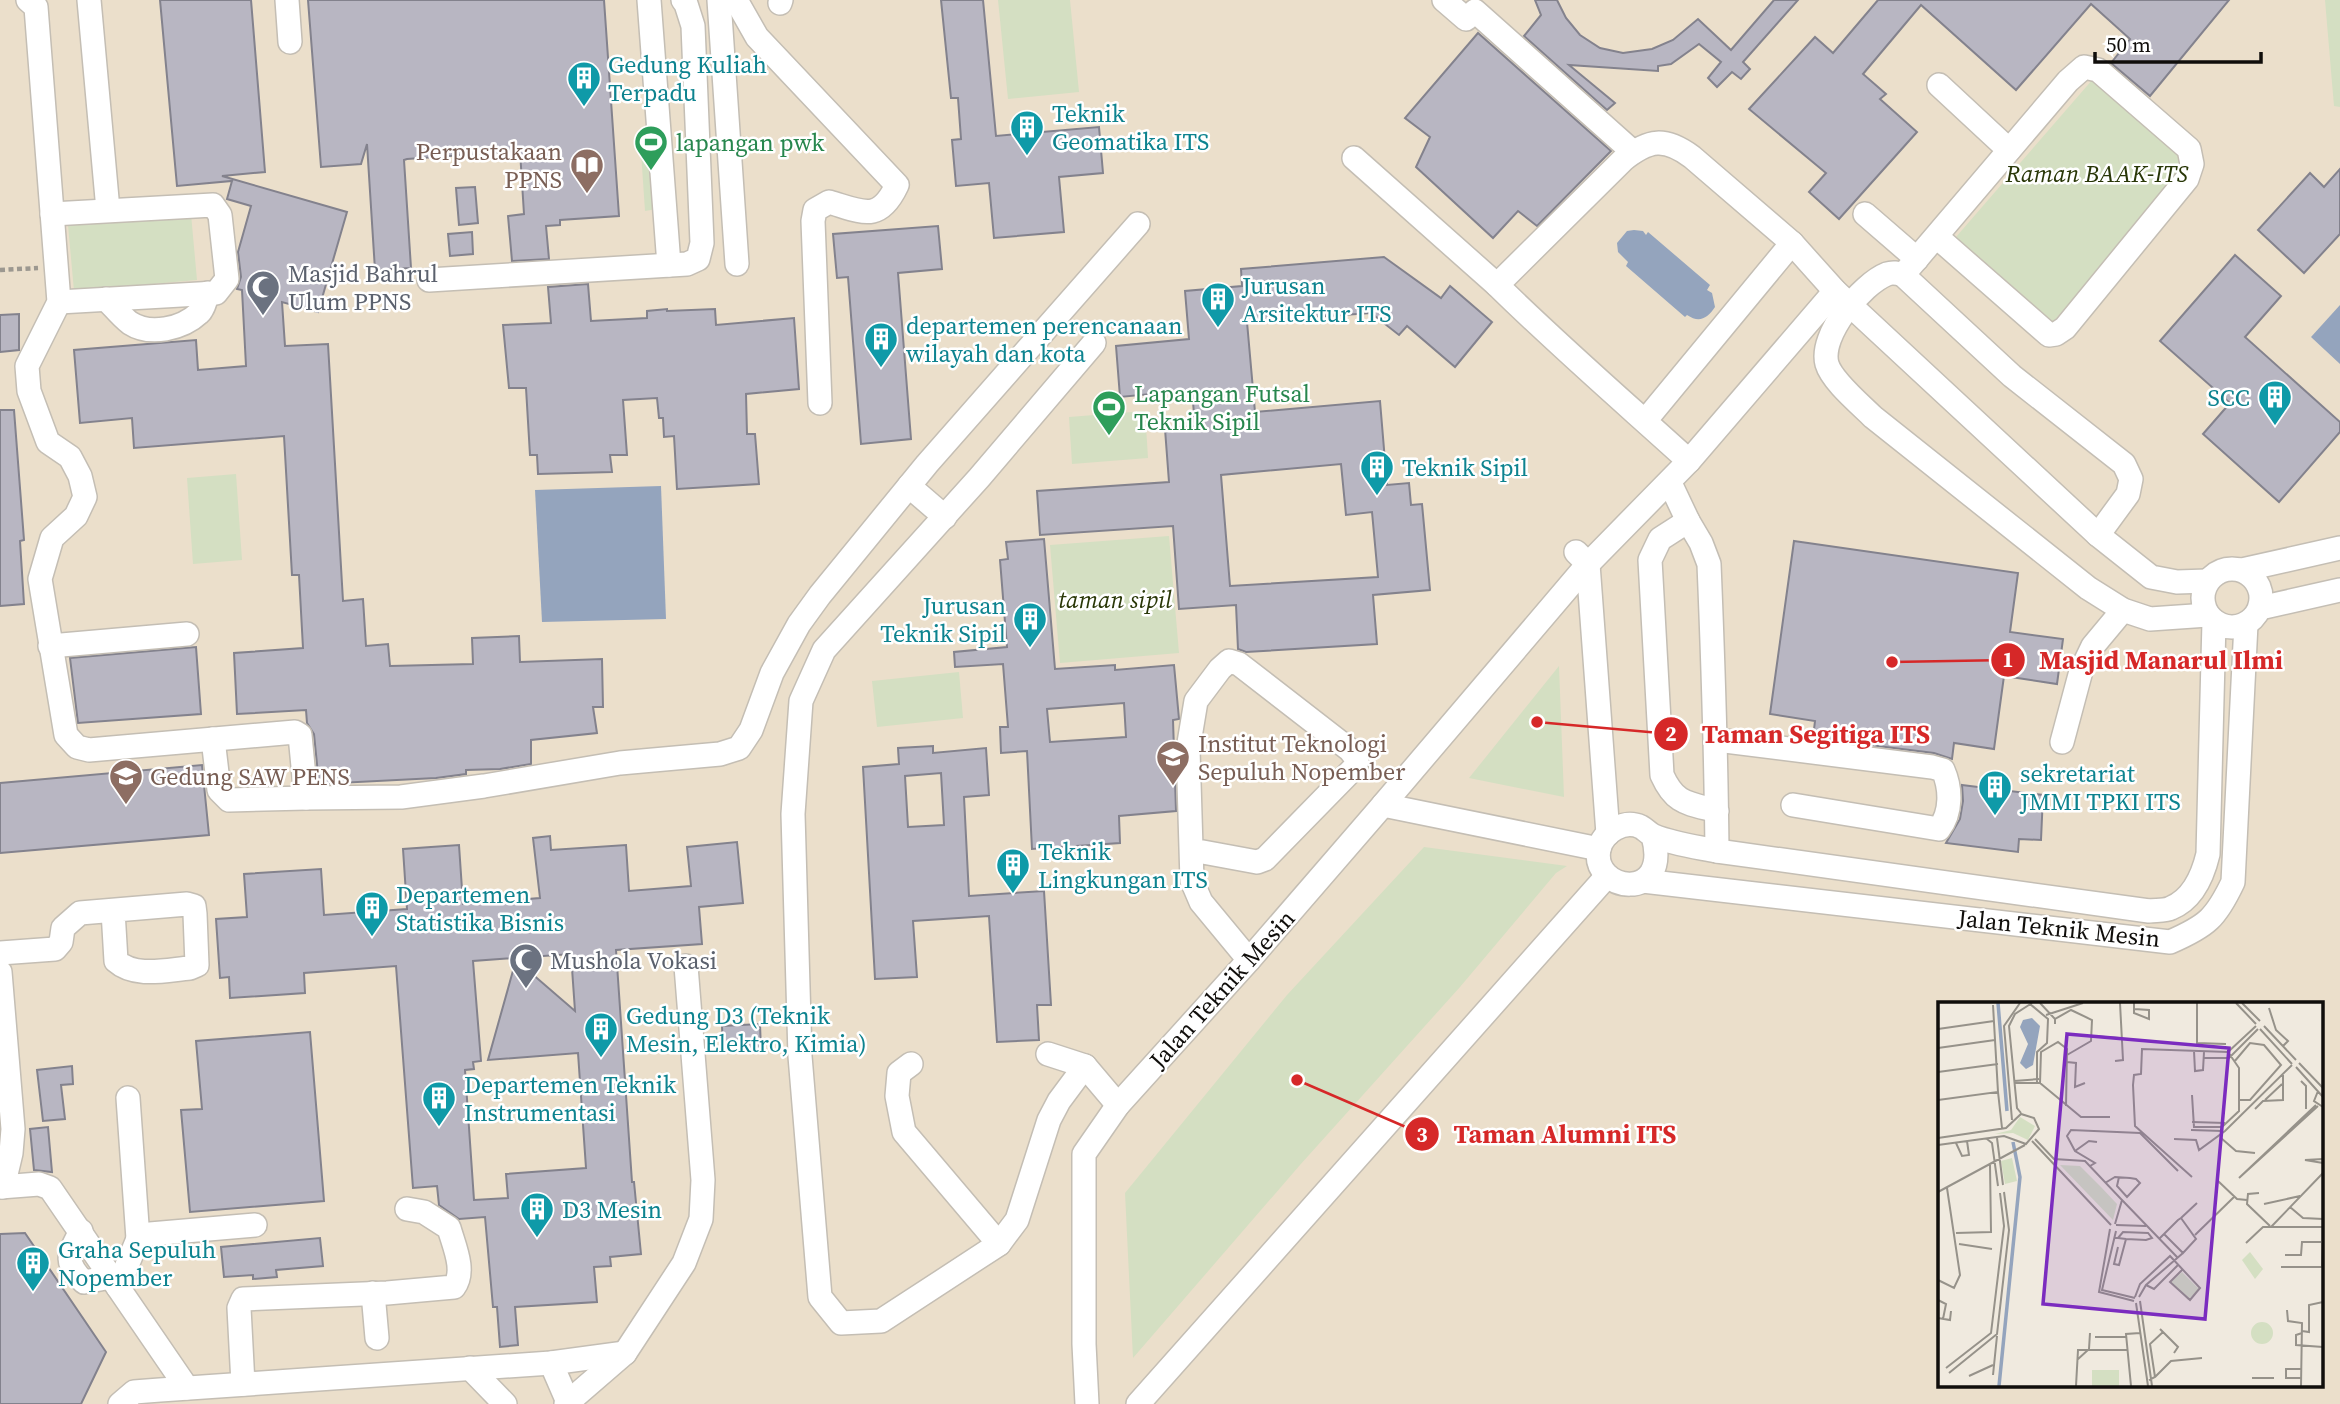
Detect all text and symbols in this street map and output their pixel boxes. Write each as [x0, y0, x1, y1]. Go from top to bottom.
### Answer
scale bar [2095, 21, 2261, 65]
text: 50 m [2106, 30, 2151, 59]
place label: Gedung Kuliah Terpadu [608, 48, 767, 109]
building icon: Gedung Kuliah Terpadu [565, 59, 603, 108]
place label: Teknik Geomatika ITS [1052, 97, 1209, 158]
building icon: Teknik Geomatika ITS [1008, 108, 1046, 157]
sports icon: lapangan pwk [632, 123, 670, 172]
place label: lapangan pwk [676, 126, 825, 159]
place label: Perpustakaan PPNS [416, 135, 562, 196]
library icon: Perpustakaan PPNS [568, 146, 606, 195]
park label: Raman BAAK-ITS [2004, 157, 2189, 190]
place label: Masjid Bahrul Ulum PPNS [288, 257, 438, 318]
mosque icon: Masjid Bahrul Ulum PPNS [244, 268, 282, 317]
place label: Jurusan Arsitektur ITS [1241, 269, 1392, 330]
building icon: Jurusan Arsitektur ITS [1199, 280, 1237, 329]
place label: departemen perencanaan wilayah dan kota [906, 309, 1182, 370]
building icon: departemen perencanaan wilayah dan kota [862, 320, 900, 369]
place label: Lapangan Futsal Teknik Sipil [1134, 377, 1310, 438]
building icon: SCC [2256, 378, 2294, 427]
place label: SCC [2207, 381, 2250, 414]
sports icon: Lapangan Futsal Teknik Sipil [1090, 388, 1128, 437]
building icon: Teknik Sipil [1358, 448, 1396, 497]
place label: Teknik Sipil [1402, 451, 1528, 484]
park label: taman sipil [1058, 583, 1172, 616]
place label: Jurusan Teknik Sipil [880, 589, 1006, 650]
building icon: Jurusan Teknik Sipil [1011, 600, 1049, 649]
callout: Masjid Manarul Ilmi [1990, 636, 2297, 683]
text: Masjid Manarul Ilmi [2039, 642, 2283, 678]
text: 1 [2002, 645, 2014, 674]
callout: Taman Segitiga ITS [1653, 711, 1944, 758]
text: Taman Segitiga ITS [1702, 716, 1930, 752]
text: 2 [1665, 719, 1677, 748]
place label: Institut Teknologi Sepuluh Nopember [1198, 727, 1405, 788]
school or university icon: Institut Teknologi Sepuluh Nopember [1154, 738, 1192, 787]
school or university icon: Gedung SAW PENS [107, 757, 145, 806]
place label: sekretariat JMMI TPKI ITS [2019, 757, 2181, 818]
place label: Gedung SAW PENS [150, 760, 350, 793]
building icon: sekretariat JMMI TPKI ITS [1976, 768, 2014, 817]
place label: Teknik Lingkungan ITS [1038, 835, 1208, 896]
building icon: Teknik Lingkungan ITS [994, 846, 1032, 895]
place label: Departemen Statistika Bisnis [396, 878, 564, 939]
building icon: Departemen Statistika Bisnis [353, 889, 391, 938]
street label: Jalan Teknik Mesin [1955, 901, 2162, 955]
street label: Jalan Teknik Mesin [1141, 902, 1302, 1076]
mosque icon: Mushola Vokasi [507, 941, 545, 990]
place label: Mushola Vokasi [550, 944, 717, 977]
place label: Gedung D3 (Teknik Mesin, Elektro, Kimia) [626, 999, 867, 1060]
inset map [1938, 1002, 2322, 1386]
building icon: Gedung D3 (Teknik Mesin, Elektro, Kimia) [582, 1010, 620, 1059]
place label: Departemen Teknik Instrumentasi [464, 1068, 677, 1129]
building icon: Departemen Teknik Instrumentasi [420, 1079, 458, 1128]
callout: Taman Alumni ITS [1405, 1111, 1691, 1158]
text: Taman Alumni ITS [1454, 1116, 1676, 1152]
text: 3 [1416, 1120, 1428, 1149]
building icon: D3 Mesin [518, 1190, 556, 1239]
place label: D3 Mesin [562, 1193, 662, 1226]
place label: Graha Sepuluh Nopember [58, 1233, 216, 1294]
building icon: Graha Sepuluh Nopember [14, 1244, 52, 1293]

